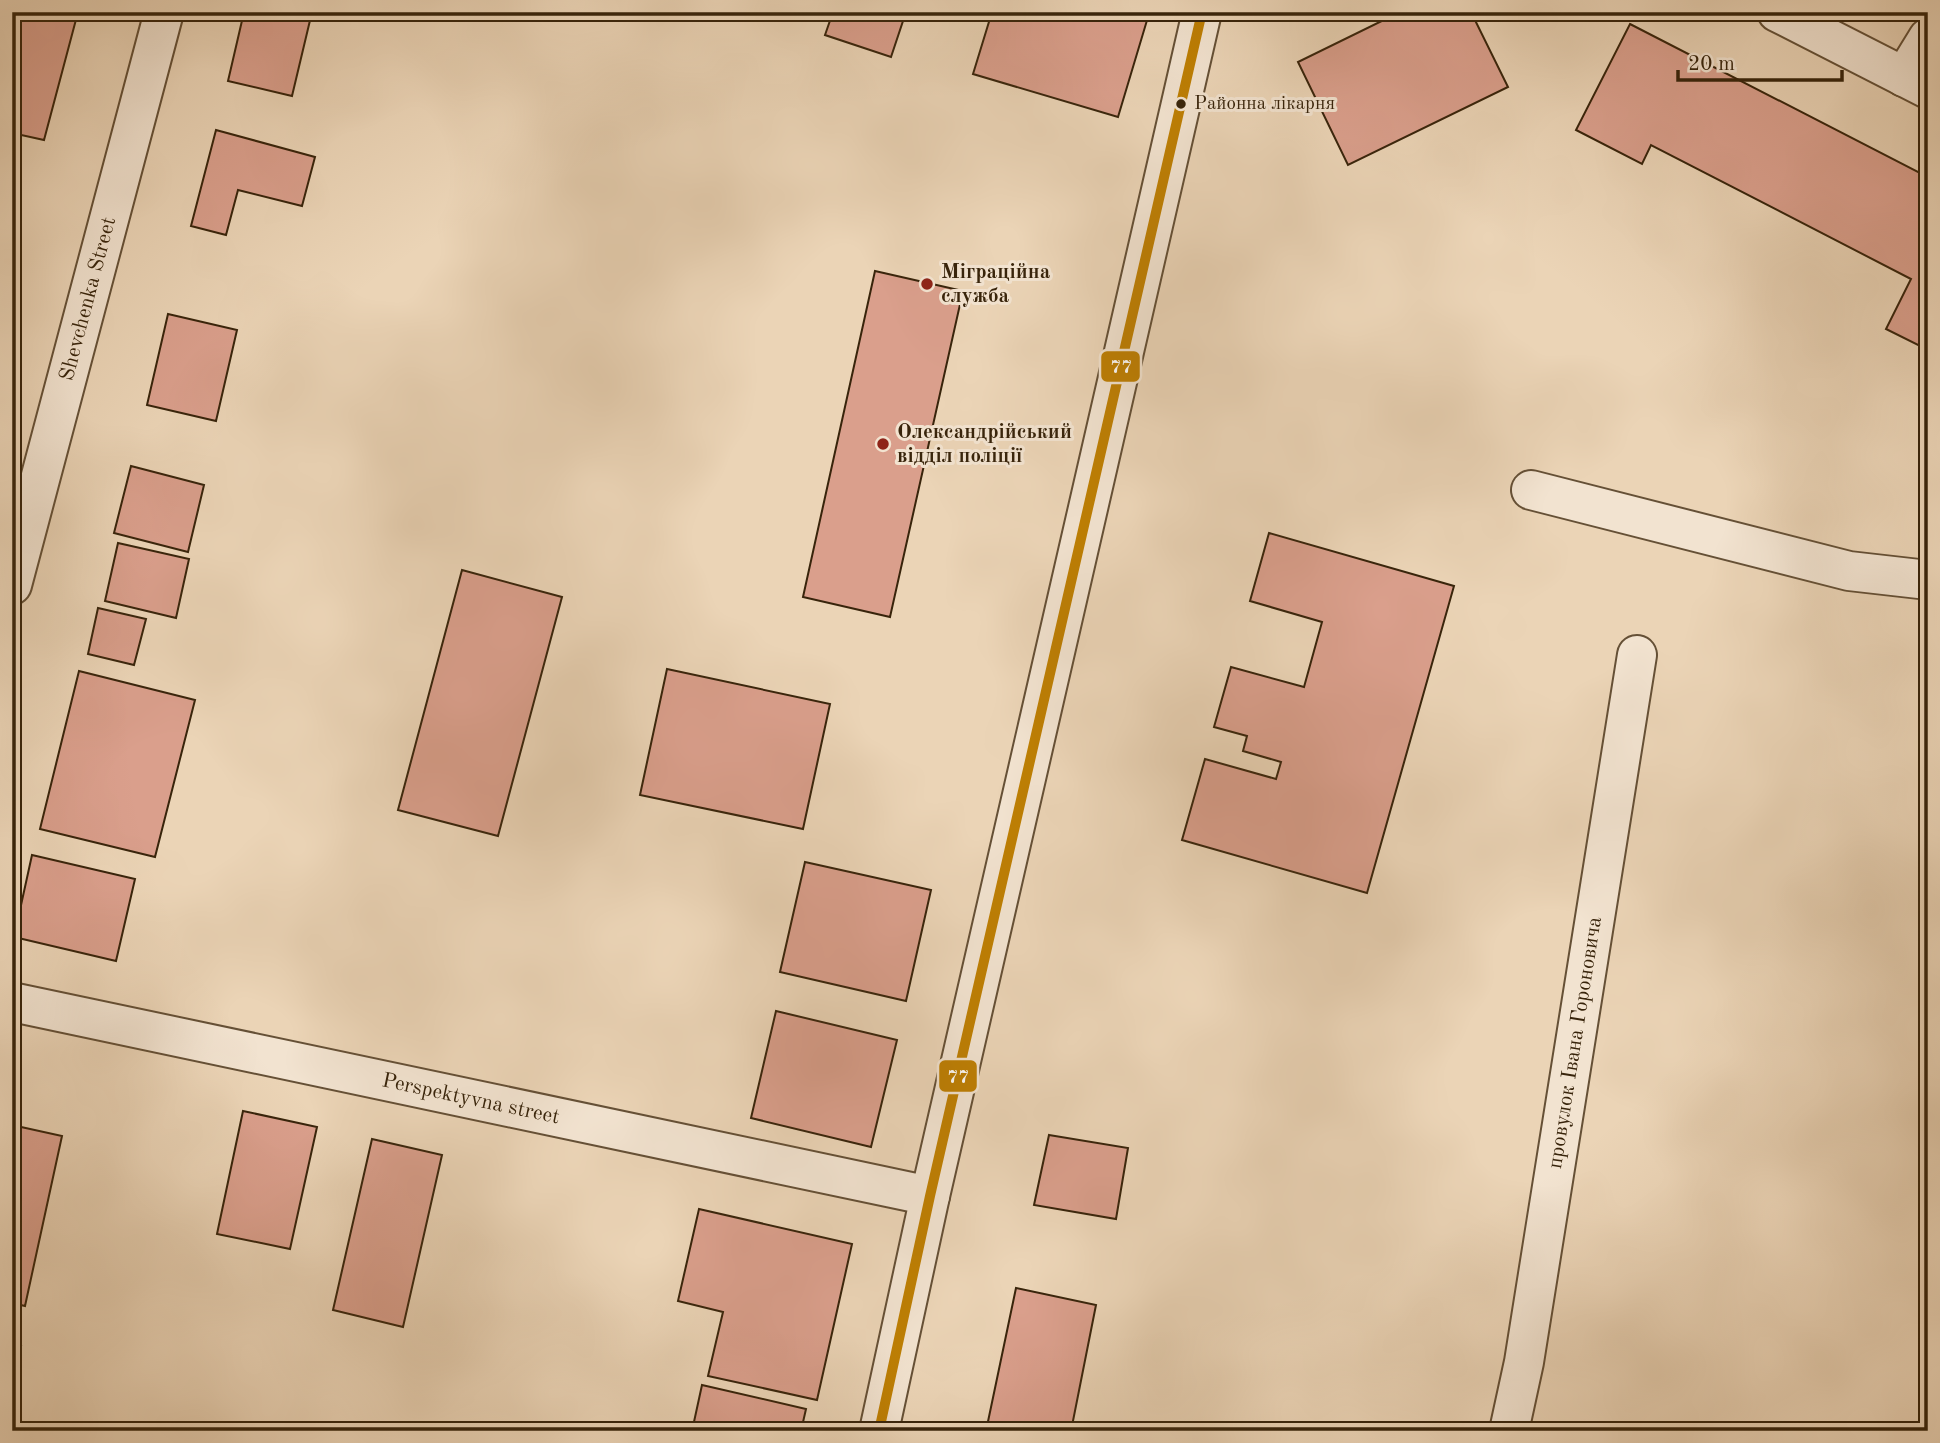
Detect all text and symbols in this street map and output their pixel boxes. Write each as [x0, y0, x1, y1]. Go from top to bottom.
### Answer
scale bar [1678, 38, 1842, 82]
text: 20 m [1688, 54, 1735, 75]
place label: Районна лікарня [1194, 95, 1335, 114]
marker: Районна лікарня [1174, 97, 1188, 111]
street label: Shevchenka Street [56, 215, 120, 383]
place label: Міграційна служба [941, 262, 1051, 307]
marker: Міграційна служба [919, 276, 935, 292]
line badge: 77 [1100, 350, 1141, 383]
text: 77 [1110, 359, 1132, 378]
place label: Олександрійський відділ поліції [897, 422, 1072, 467]
marker: Олександрійський відділ поліції [875, 436, 891, 452]
street label: провулок Івана Гороновича [1545, 915, 1606, 1170]
line badge: 77 [938, 1059, 978, 1093]
text: 77 [947, 1069, 969, 1088]
street label: Perspektyvna street [380, 1070, 562, 1128]

